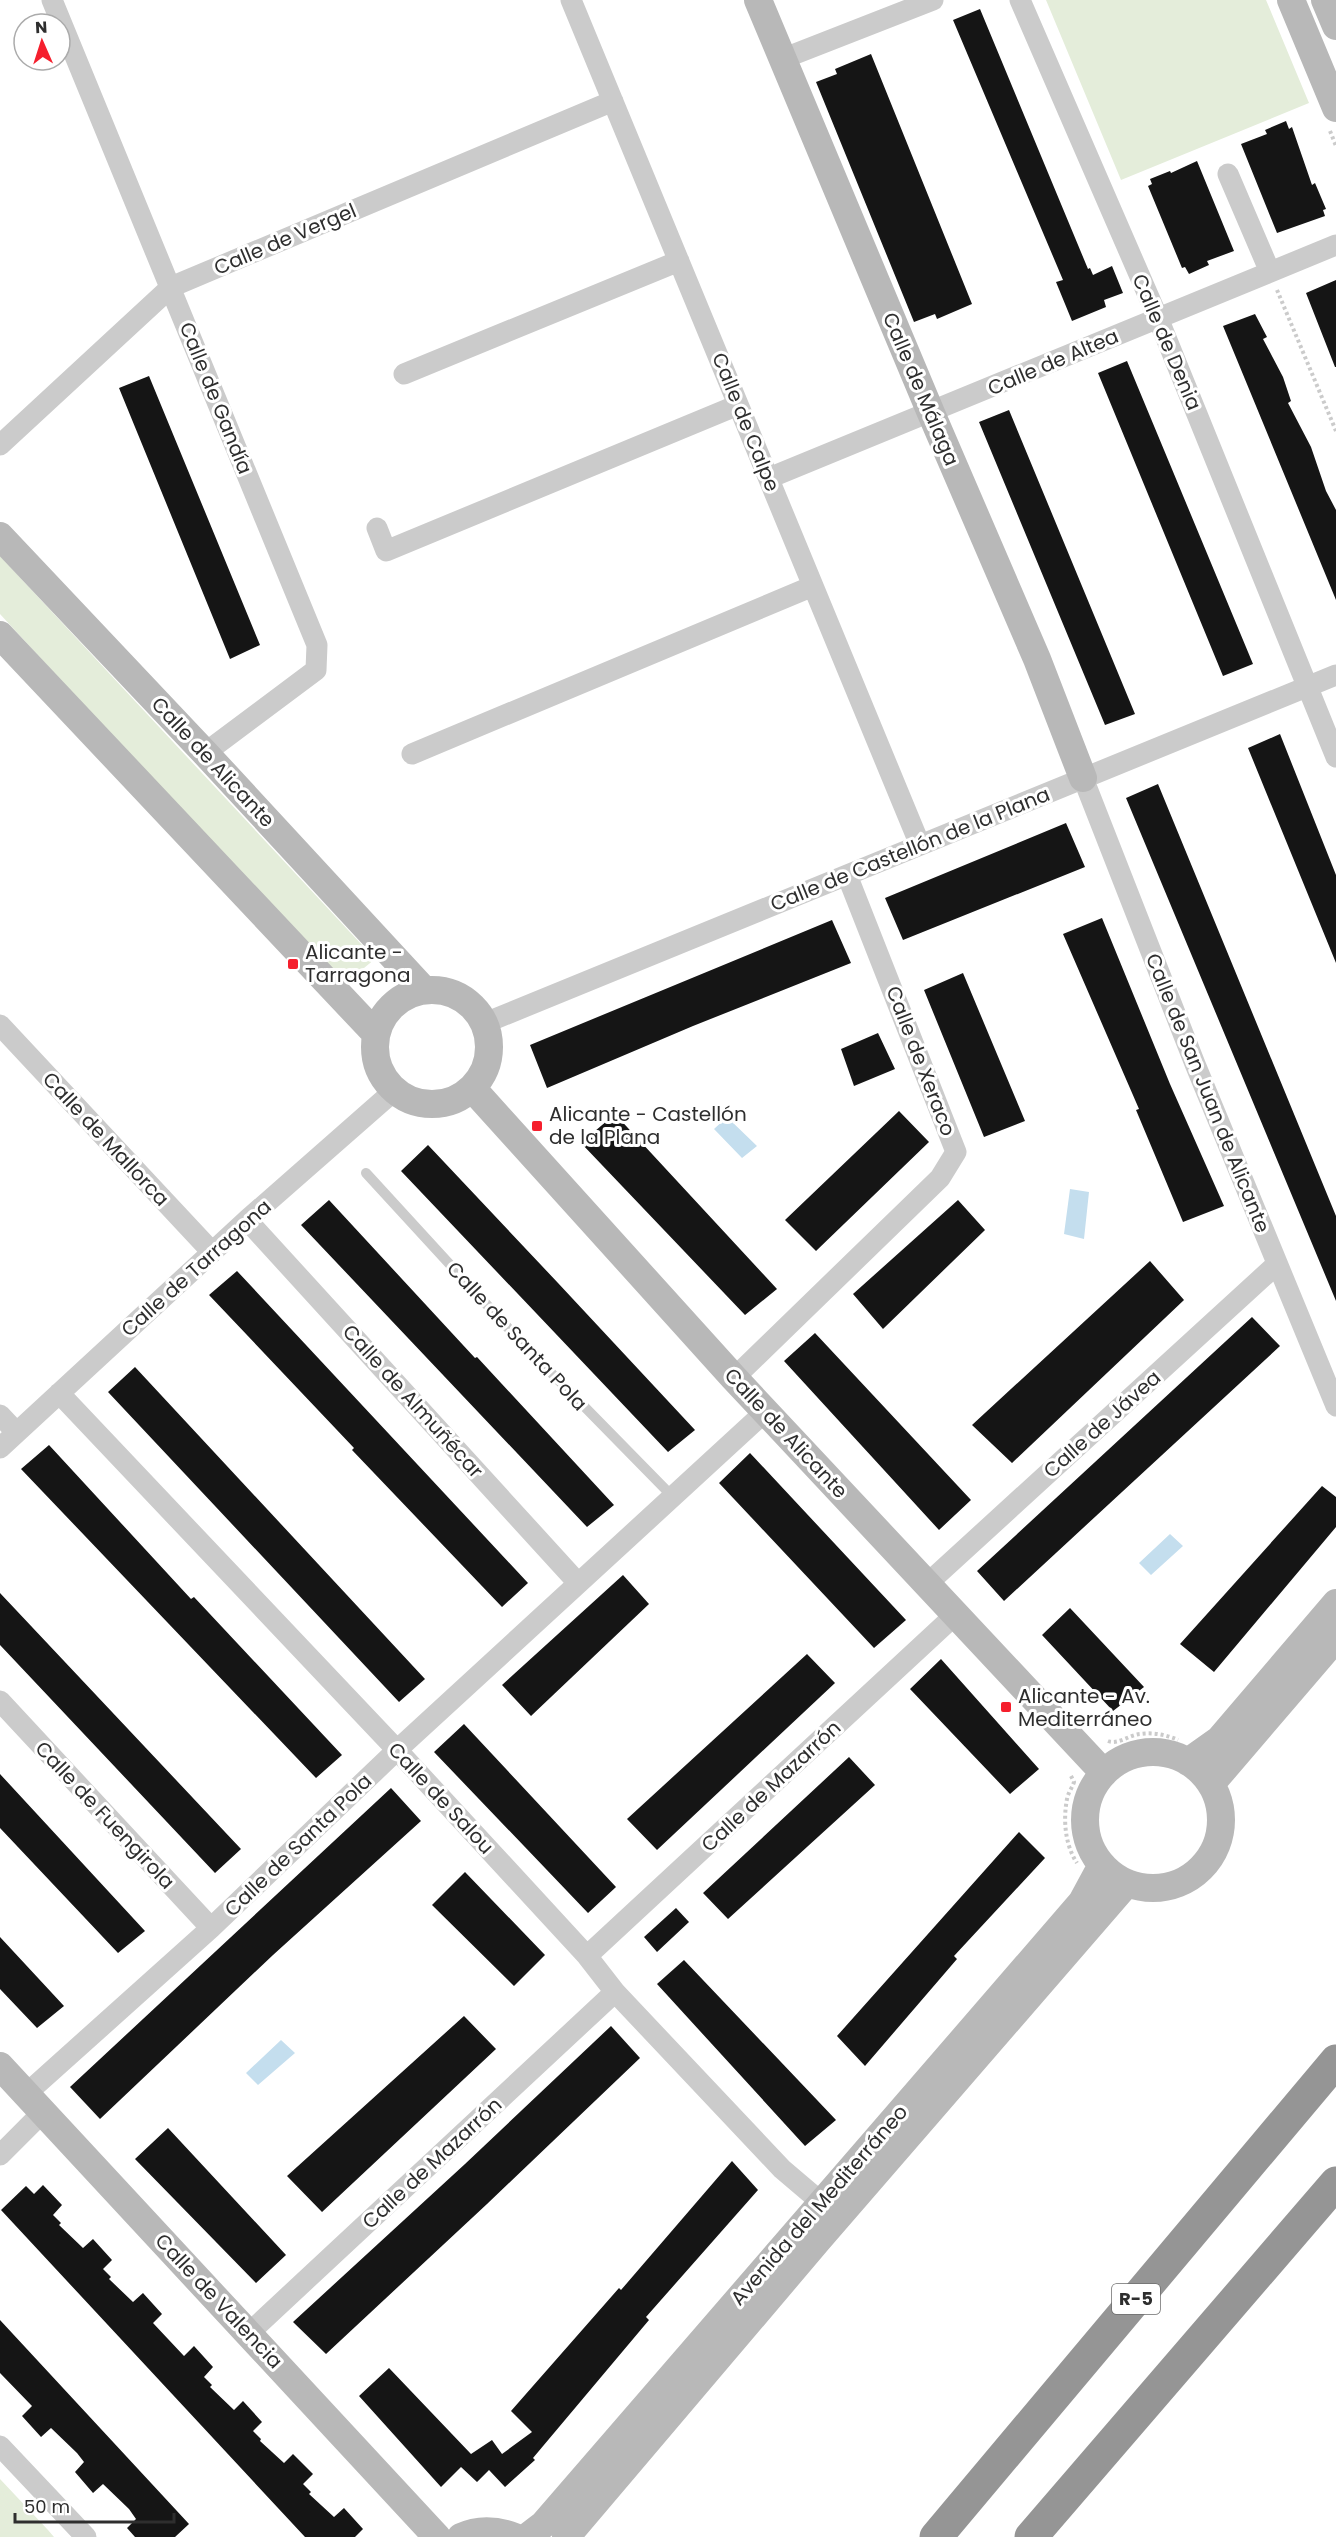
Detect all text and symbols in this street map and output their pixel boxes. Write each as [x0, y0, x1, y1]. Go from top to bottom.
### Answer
north arrow [12, 12, 72, 72]
text: N [35, 16, 48, 39]
street label: Calle de Vergel [210, 196, 360, 282]
street label: Calle de Denia [1126, 270, 1208, 414]
street label: Calle de Málaga [876, 308, 966, 470]
street label: Calle de Gandía [173, 318, 259, 478]
street label: Calle de Altea [983, 322, 1123, 402]
street label: Calle de Calpe [705, 348, 787, 496]
street label: Calle de Alicante [145, 691, 281, 833]
street label: Calle de Castellón de la Plana [766, 780, 1054, 918]
place label: Alicante - Tarragona [305, 938, 410, 989]
street label: Calle de San Juan de Alicante [1139, 949, 1277, 1237]
marker: Alicante - Tarragona [286, 957, 300, 971]
street label: Calle de Xeraco [880, 982, 962, 1140]
street label: Calle de Mallorca [36, 1066, 176, 1212]
place label: Alicante - Castellón de la Plana [549, 1100, 747, 1151]
marker: Alicante - Castellón de la Plana [530, 1119, 544, 1133]
street label: Calle de Tarragona [115, 1193, 277, 1343]
street label: Calle de Santa Pola [440, 1255, 594, 1417]
street label: Calle de Almuñécar [336, 1318, 490, 1484]
street label: Calle de Alicante [718, 1362, 854, 1504]
street label: Calle de Jávea [1037, 1364, 1167, 1484]
place label: Alicante - Av. Mediterráneo [1018, 1682, 1152, 1733]
marker: Alicante - Av. Mediterráneo [999, 1700, 1013, 1714]
street label: Calle de Mazarrón [695, 1714, 847, 1858]
street label: Calle de Fuengirola [29, 1735, 181, 1895]
street label: Calle de Salou [382, 1736, 500, 1860]
street label: Calle de Santa Pola [218, 1767, 378, 1923]
street label: Calle de Mazarrón [356, 2091, 508, 2235]
street label: Avenida del Mediterráneo [724, 2099, 914, 2311]
street label: Calle de Valencia [149, 2227, 289, 2375]
road number: R-5 [1112, 2284, 1160, 2314]
scale bar [15, 2486, 174, 2524]
text: 50 m [24, 2494, 70, 2519]

